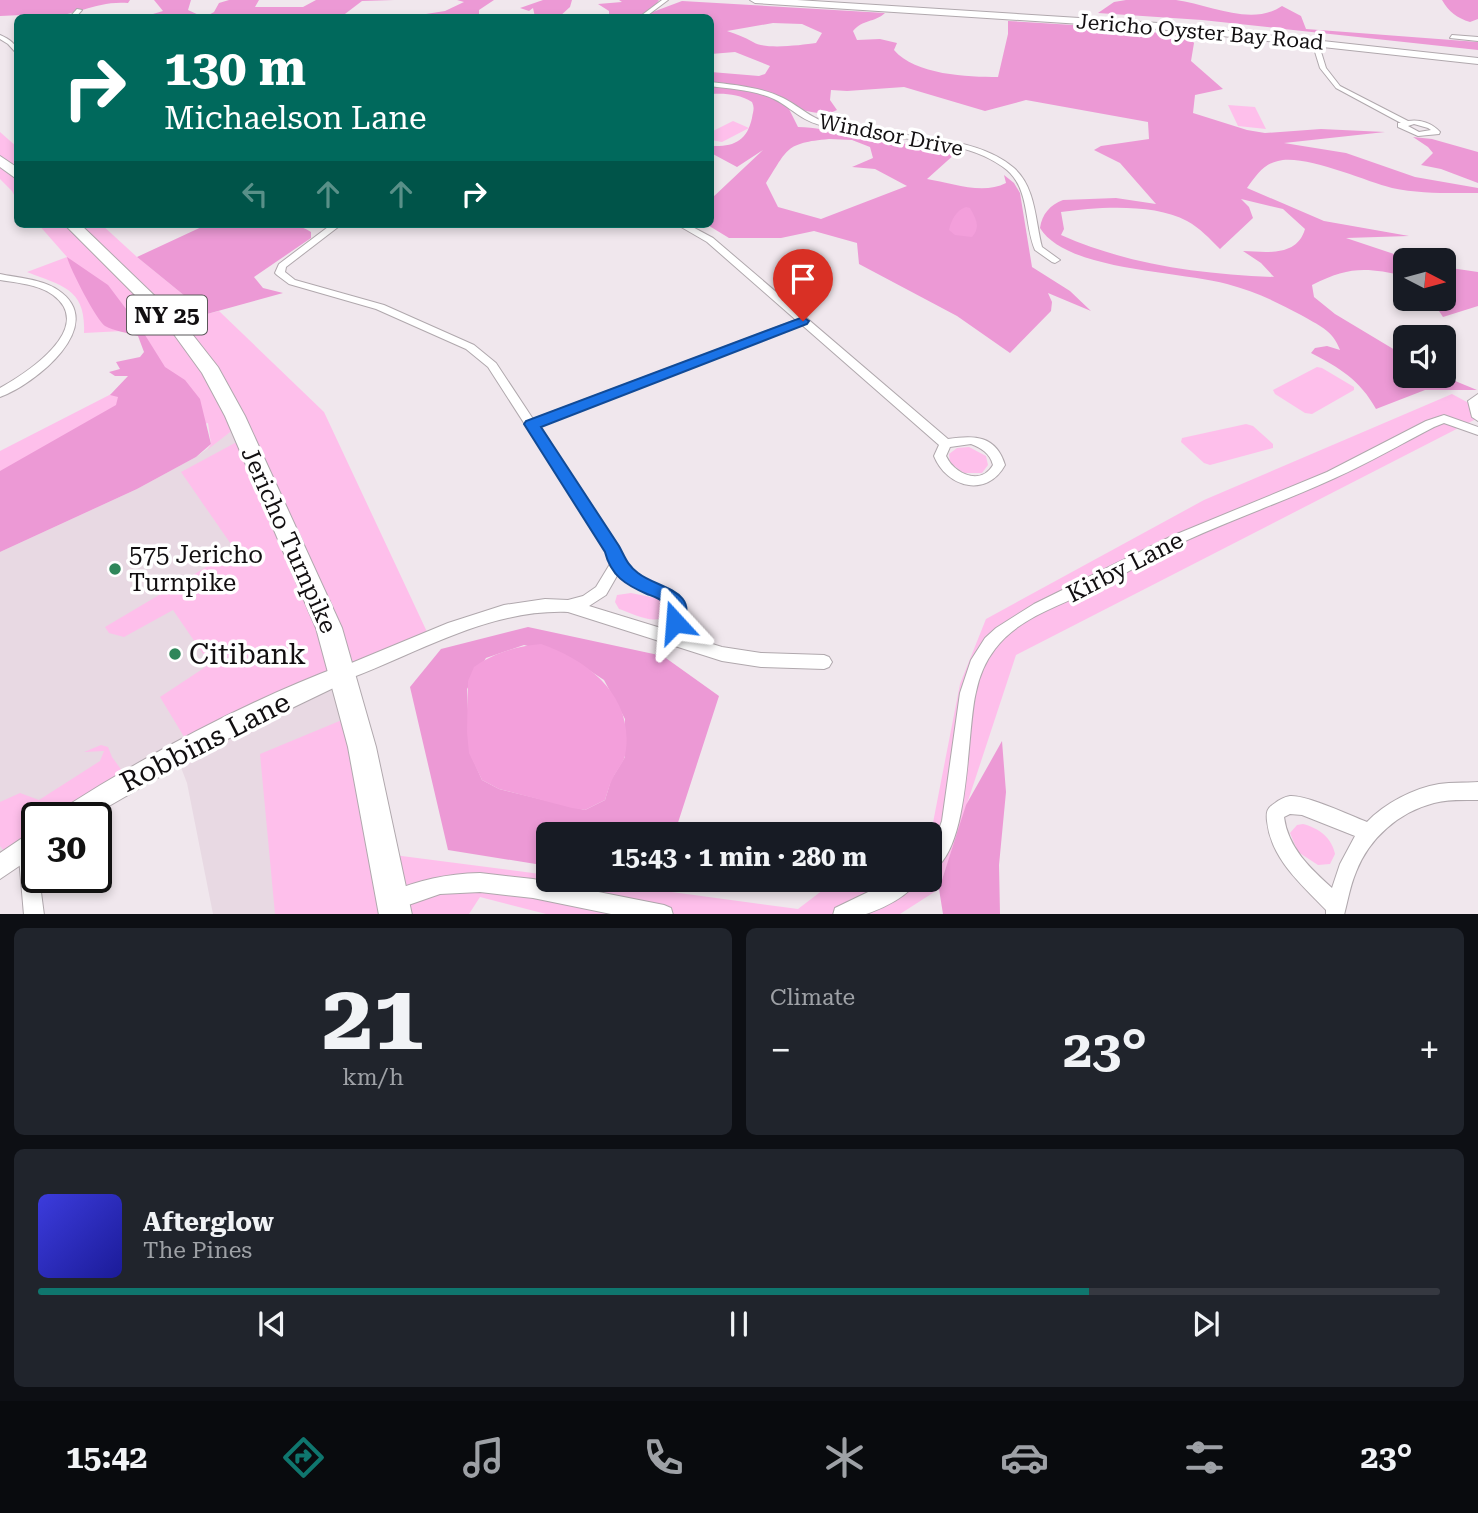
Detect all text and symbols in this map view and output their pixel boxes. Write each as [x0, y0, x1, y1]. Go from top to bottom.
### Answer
street label: Jericho Oyster Bay Road [1075, 9, 1325, 55]
text: 130 m [164, 40, 306, 97]
icon: right [49, 42, 140, 133]
text: Michaelson Lane [164, 99, 427, 137]
street label: Windsor Drive [817, 109, 965, 161]
icon: left [236, 175, 274, 213]
icon: ahead [309, 175, 347, 213]
icon: ahead [382, 175, 420, 213]
icon: right [455, 175, 493, 213]
north arrow [1393, 248, 1456, 312]
map controls [1393, 248, 1456, 388]
pin [773, 249, 833, 321]
icon: arrive [784, 260, 822, 298]
road number: NY 25 [127, 296, 207, 334]
button: sound [1393, 325, 1456, 388]
street label: Jericho Turnpike [235, 443, 343, 637]
street label: Kirby Lane [1062, 526, 1188, 608]
place label: 575 Jericho Turnpike [129, 541, 263, 597]
marker: 575 Jericho Turnpike [107, 561, 123, 577]
position arrow [638, 585, 712, 659]
place label: Citibank [189, 638, 306, 671]
marker: Citibank [167, 646, 183, 662]
street label: Robbins Lane [115, 685, 295, 799]
speed limit sign: 30 [21, 802, 112, 893]
text: 15:43 · 1 min · 280 m [611, 842, 867, 872]
text: 21 [322, 965, 424, 1071]
text: Climate [770, 984, 855, 1011]
text: 23° [1063, 1019, 1147, 1080]
text: − [770, 1028, 791, 1072]
text: + [1419, 1028, 1440, 1072]
text: km/h [342, 1064, 404, 1091]
text: Afterglow [143, 1207, 274, 1237]
text: The Pines [143, 1237, 252, 1264]
icon: previous [253, 1305, 291, 1343]
icon: pause [720, 1305, 758, 1343]
icon: next [1187, 1305, 1225, 1343]
icon: directions [279, 1433, 328, 1482]
icon: music [459, 1433, 508, 1482]
icon: phone [639, 1433, 688, 1482]
icon: climate [820, 1433, 869, 1482]
icon: car [1000, 1433, 1049, 1482]
icon: filters [1180, 1433, 1229, 1482]
text: 15:42 [66, 1438, 147, 1476]
text: 23° [1361, 1438, 1412, 1476]

